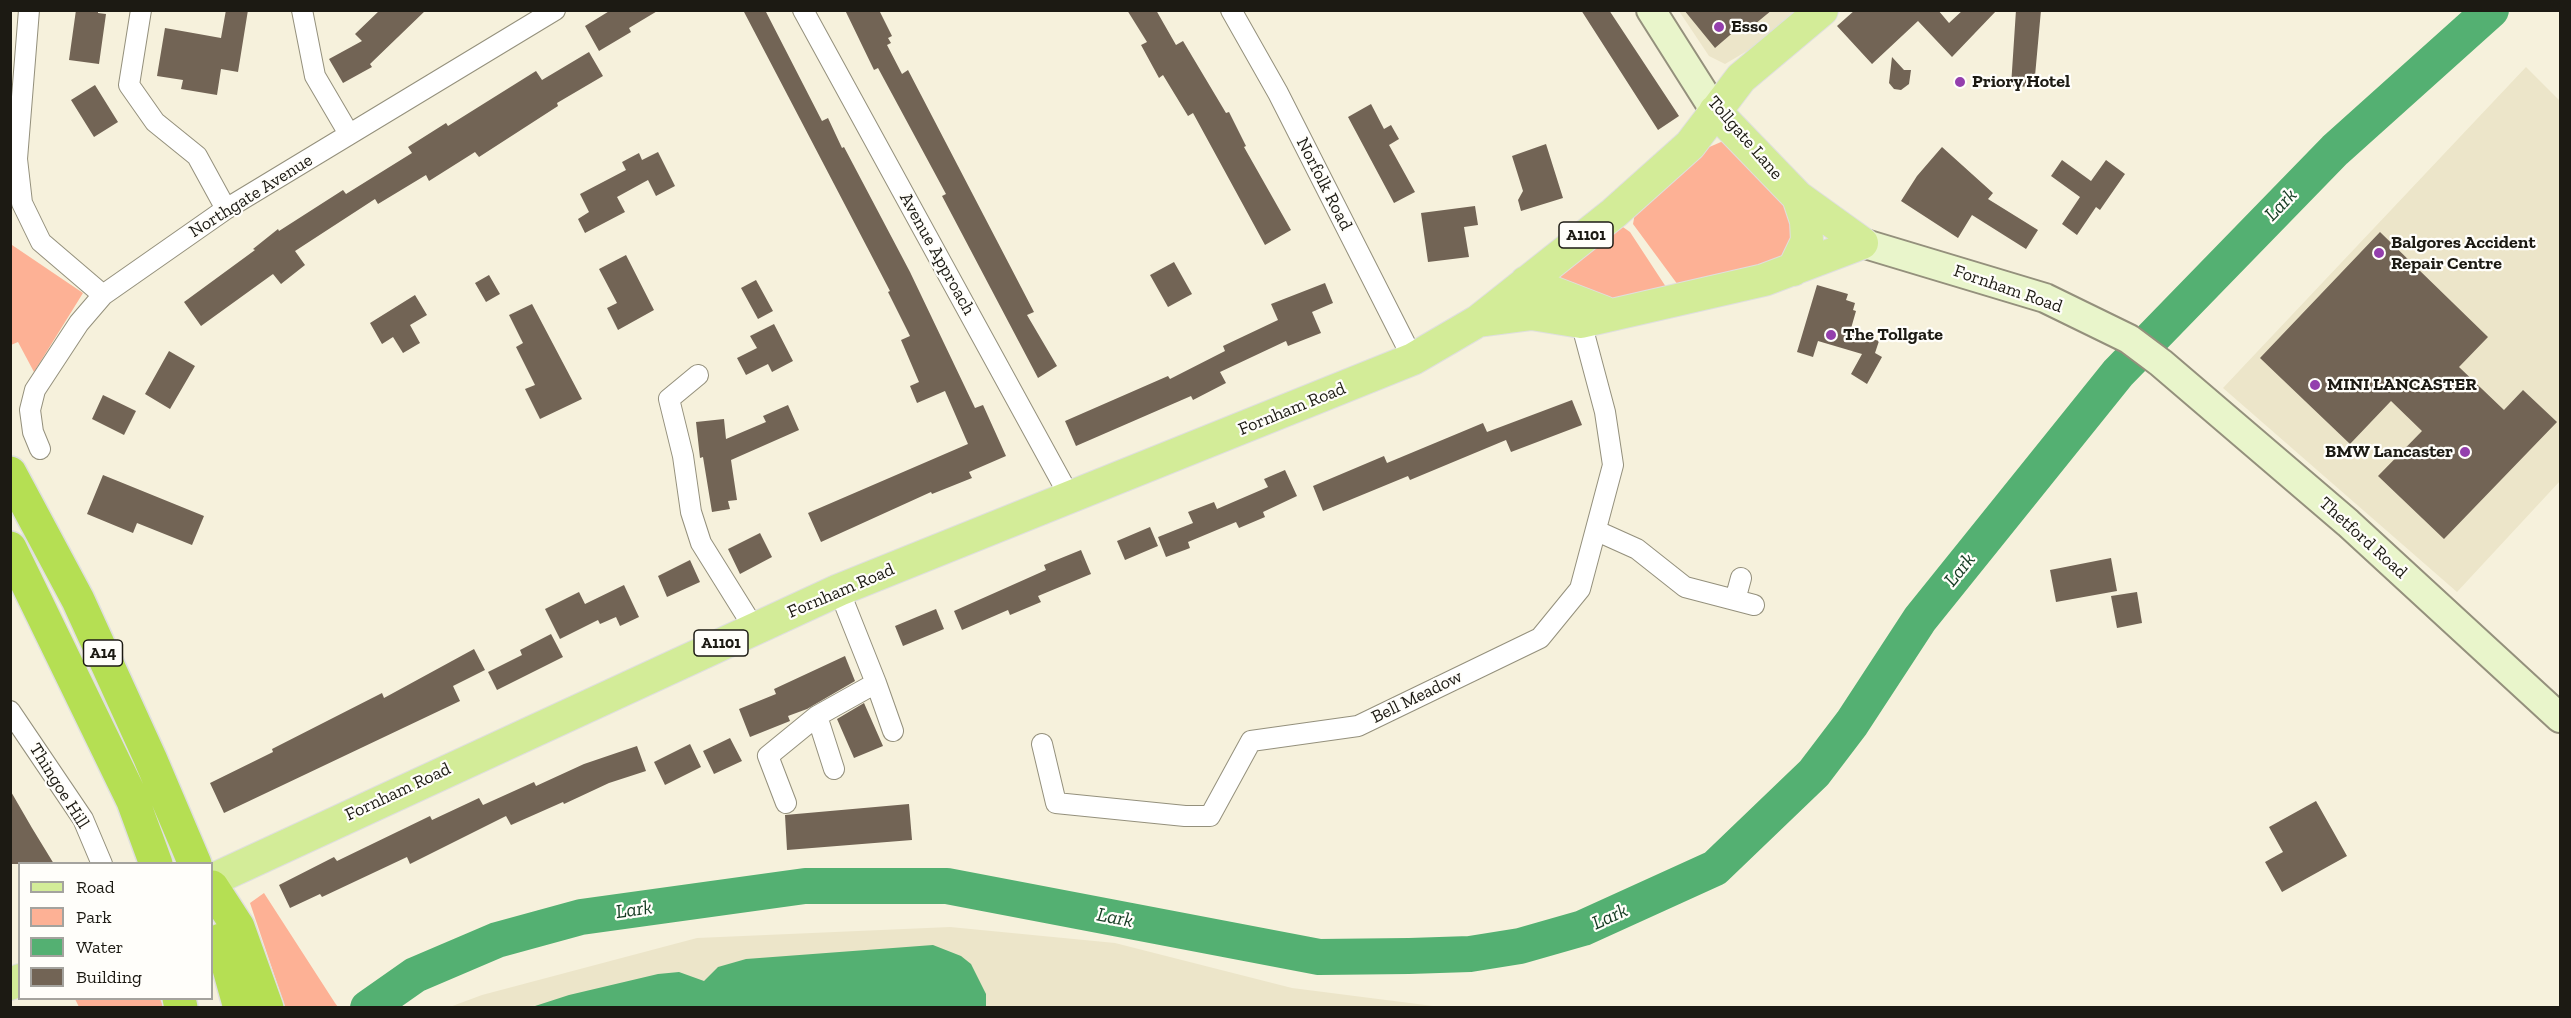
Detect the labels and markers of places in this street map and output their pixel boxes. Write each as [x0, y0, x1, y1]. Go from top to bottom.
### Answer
place label: Esso [1731, 16, 1768, 38]
marker: Esso [1712, 20, 1726, 34]
place label: Priory Hotel [1972, 71, 2070, 93]
marker: Priory Hotel [1953, 75, 1967, 89]
place label: Balgores Accident Repair Centre [2391, 232, 2536, 274]
marker: Balgores Accident Repair Centre [2372, 246, 2386, 260]
place label: The Tollgate [1843, 324, 1943, 346]
marker: The Tollgate [1824, 328, 1838, 342]
place label: MINI LANCASTER [2327, 374, 2477, 396]
marker: MINI LANCASTER [2308, 378, 2322, 392]
place label: BMW Lancaster [2325, 441, 2453, 463]
marker: BMW Lancaster [2458, 445, 2472, 459]

